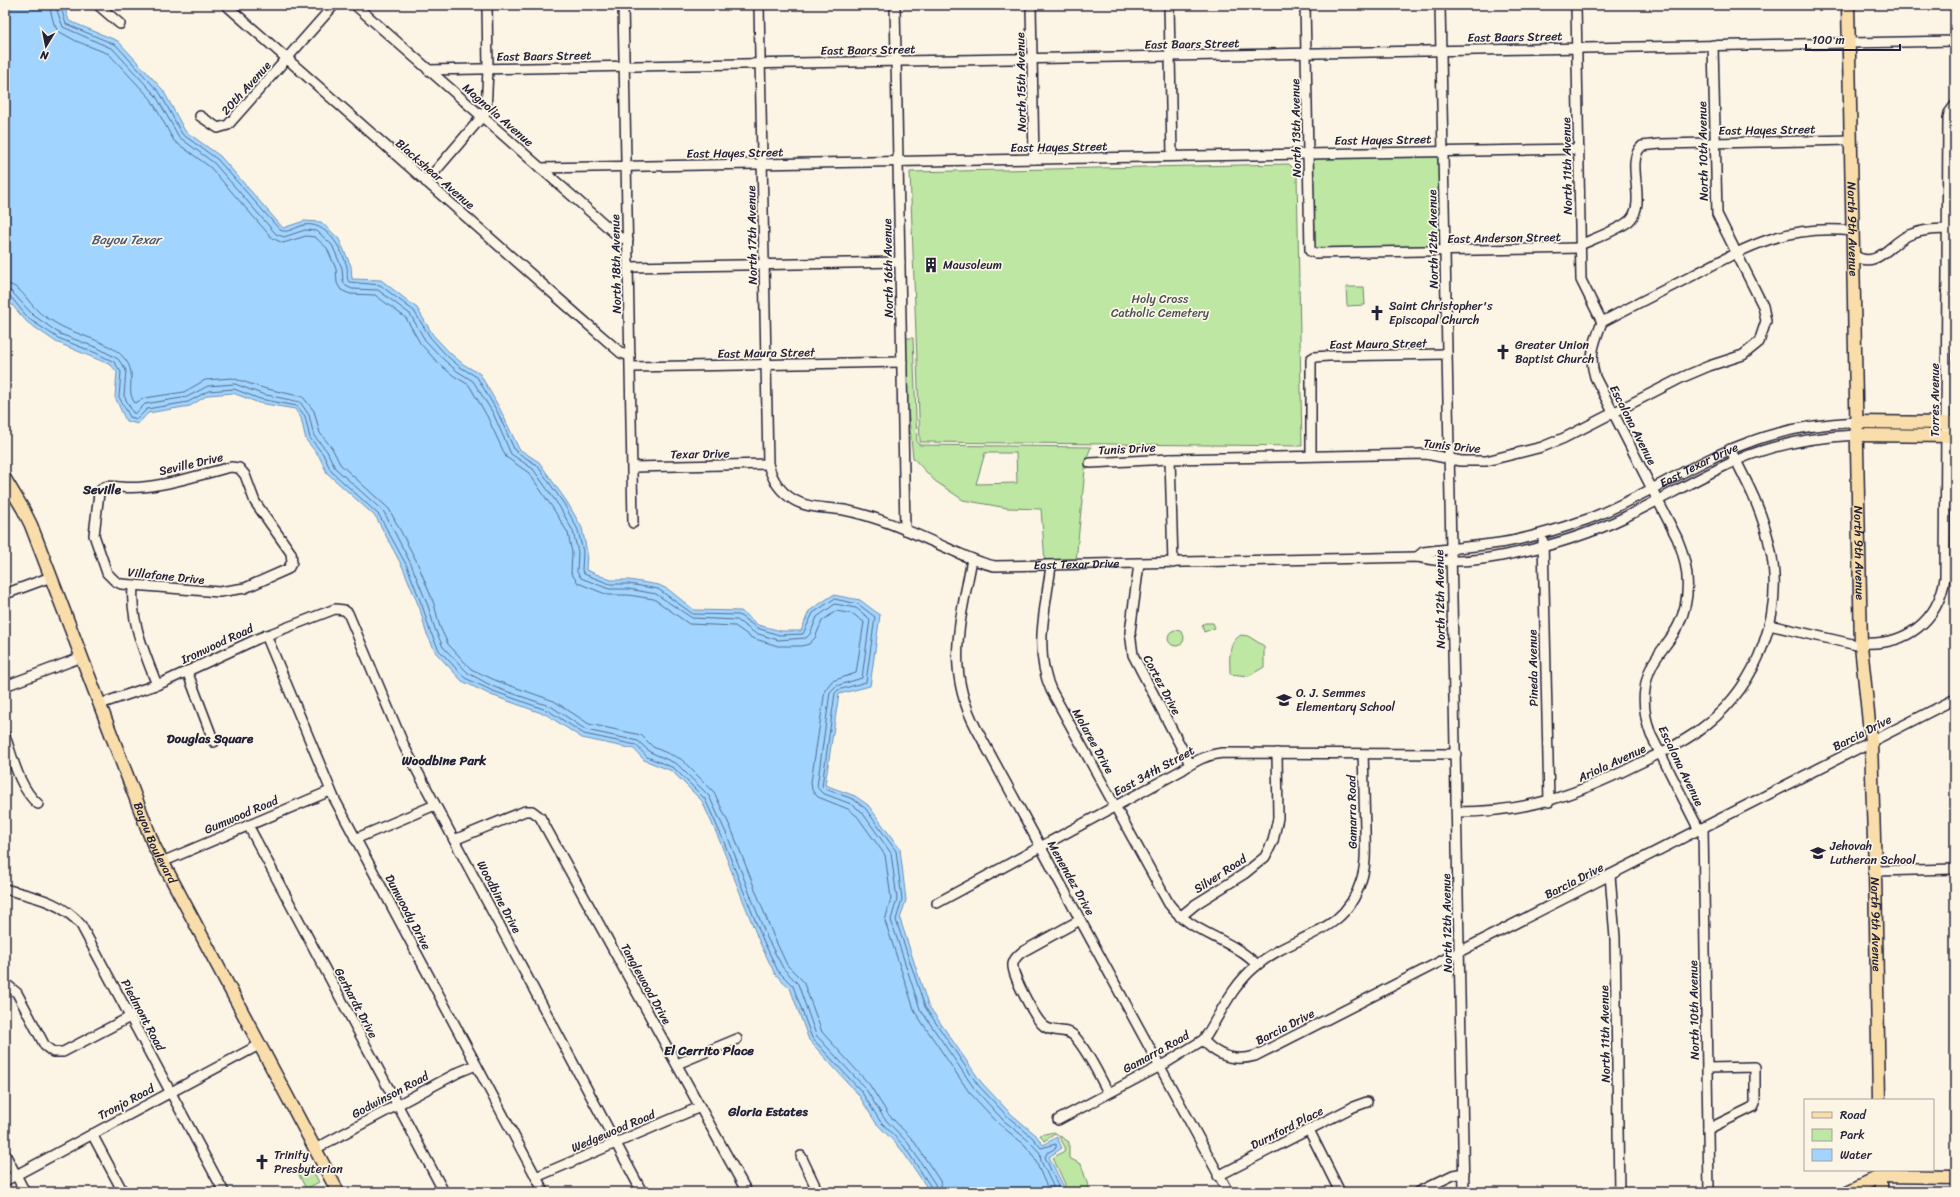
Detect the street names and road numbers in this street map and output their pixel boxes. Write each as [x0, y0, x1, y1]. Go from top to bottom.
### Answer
street label: East Baars Street [1467, 25, 1563, 49]
street label: North 15th Avenue [1009, 32, 1033, 132]
street label: East Baars Street [1144, 32, 1240, 56]
street label: East Baars Street [820, 38, 916, 62]
street label: East Baars Street [496, 44, 592, 68]
street label: 20th Avenue [215, 55, 277, 120]
street label: Magnolia Avenue [457, 77, 539, 153]
street label: North 13th Avenue [1284, 78, 1308, 178]
street label: North 10th Avenue [1691, 101, 1715, 201]
street label: North 11th Avenue [1555, 117, 1579, 215]
street label: East Hayes Street [1718, 118, 1816, 142]
street label: East Hayes Street [1334, 128, 1432, 152]
street label: Blackshear Avenue [390, 133, 480, 215]
street label: East Hayes Street [1010, 135, 1108, 159]
street label: East Hayes Street [686, 141, 784, 165]
street label: North 9th Avenue [1841, 182, 1865, 277]
street label: North 17th Avenue [740, 185, 764, 285]
street label: North 12th Avenue [1421, 189, 1445, 289]
street label: North 18th Avenue [604, 214, 628, 314]
street label: North 16th Avenue [876, 218, 900, 318]
street label: East Anderson Street [1447, 226, 1561, 250]
street label: East Maura Street [1329, 332, 1428, 356]
street label: East Maura Street [717, 341, 816, 365]
street label: Torres Avenue [1924, 363, 1946, 437]
street label: Escalona Avenue [1603, 381, 1663, 469]
street label: Tunis Drive [1422, 432, 1482, 460]
street label: East Texar Drive [1655, 436, 1742, 494]
street label: Tunis Drive [1098, 437, 1156, 461]
street label: Texar Drive [670, 442, 730, 466]
street label: Seville Drive [157, 446, 225, 482]
street label: North 9th Avenue [1847, 505, 1871, 601]
street label: North 12th Avenue [1428, 549, 1452, 649]
street label: East Texar Drive [1033, 552, 1120, 576]
street label: Villafane Drive [127, 561, 206, 591]
street label: Ironwood Road [176, 617, 257, 671]
street label: Pineda Avenue [1521, 629, 1545, 707]
street label: Cortez Drive [1137, 651, 1187, 719]
street label: Molaree Drive [1066, 704, 1120, 778]
street label: Barcia Drive [1828, 709, 1896, 757]
street label: Escalona Avenue [1652, 722, 1710, 810]
street label: Ariola Avenue [1573, 738, 1650, 789]
street label: East 34th Street [1109, 740, 1199, 802]
street label: Gamarra Road [1340, 773, 1364, 849]
street label: Gumwood Road [201, 789, 283, 840]
street label: Bayou Boulevard [127, 799, 184, 889]
street label: Menendez Drive [1041, 836, 1101, 920]
street label: Silver Road [1189, 848, 1252, 899]
street label: Woodbine Drive [470, 856, 528, 938]
street label: Barcia Drive [1540, 857, 1608, 905]
street label: Dunwoody Drive [379, 870, 437, 954]
street label: North 12th Avenue [1435, 873, 1459, 973]
street label: North 9th Avenue [1864, 877, 1888, 972]
street label: Tanglewood Drive [614, 939, 678, 1029]
street label: North 10th Avenue [1682, 960, 1706, 1060]
street label: Gerhardt Drive [328, 964, 384, 1042]
street label: Piedmont Road [115, 975, 172, 1056]
street label: North 11th Avenue [1593, 985, 1617, 1083]
street label: Barcia Drive [1251, 1003, 1319, 1051]
street label: Gamarra Road [1119, 1024, 1195, 1079]
street label: Godwinson Road [347, 1065, 433, 1125]
street label: Tronjo Road [94, 1077, 160, 1126]
street label: Durnford Place [1247, 1100, 1327, 1156]
street label: Wedgewood Road [568, 1103, 659, 1159]

